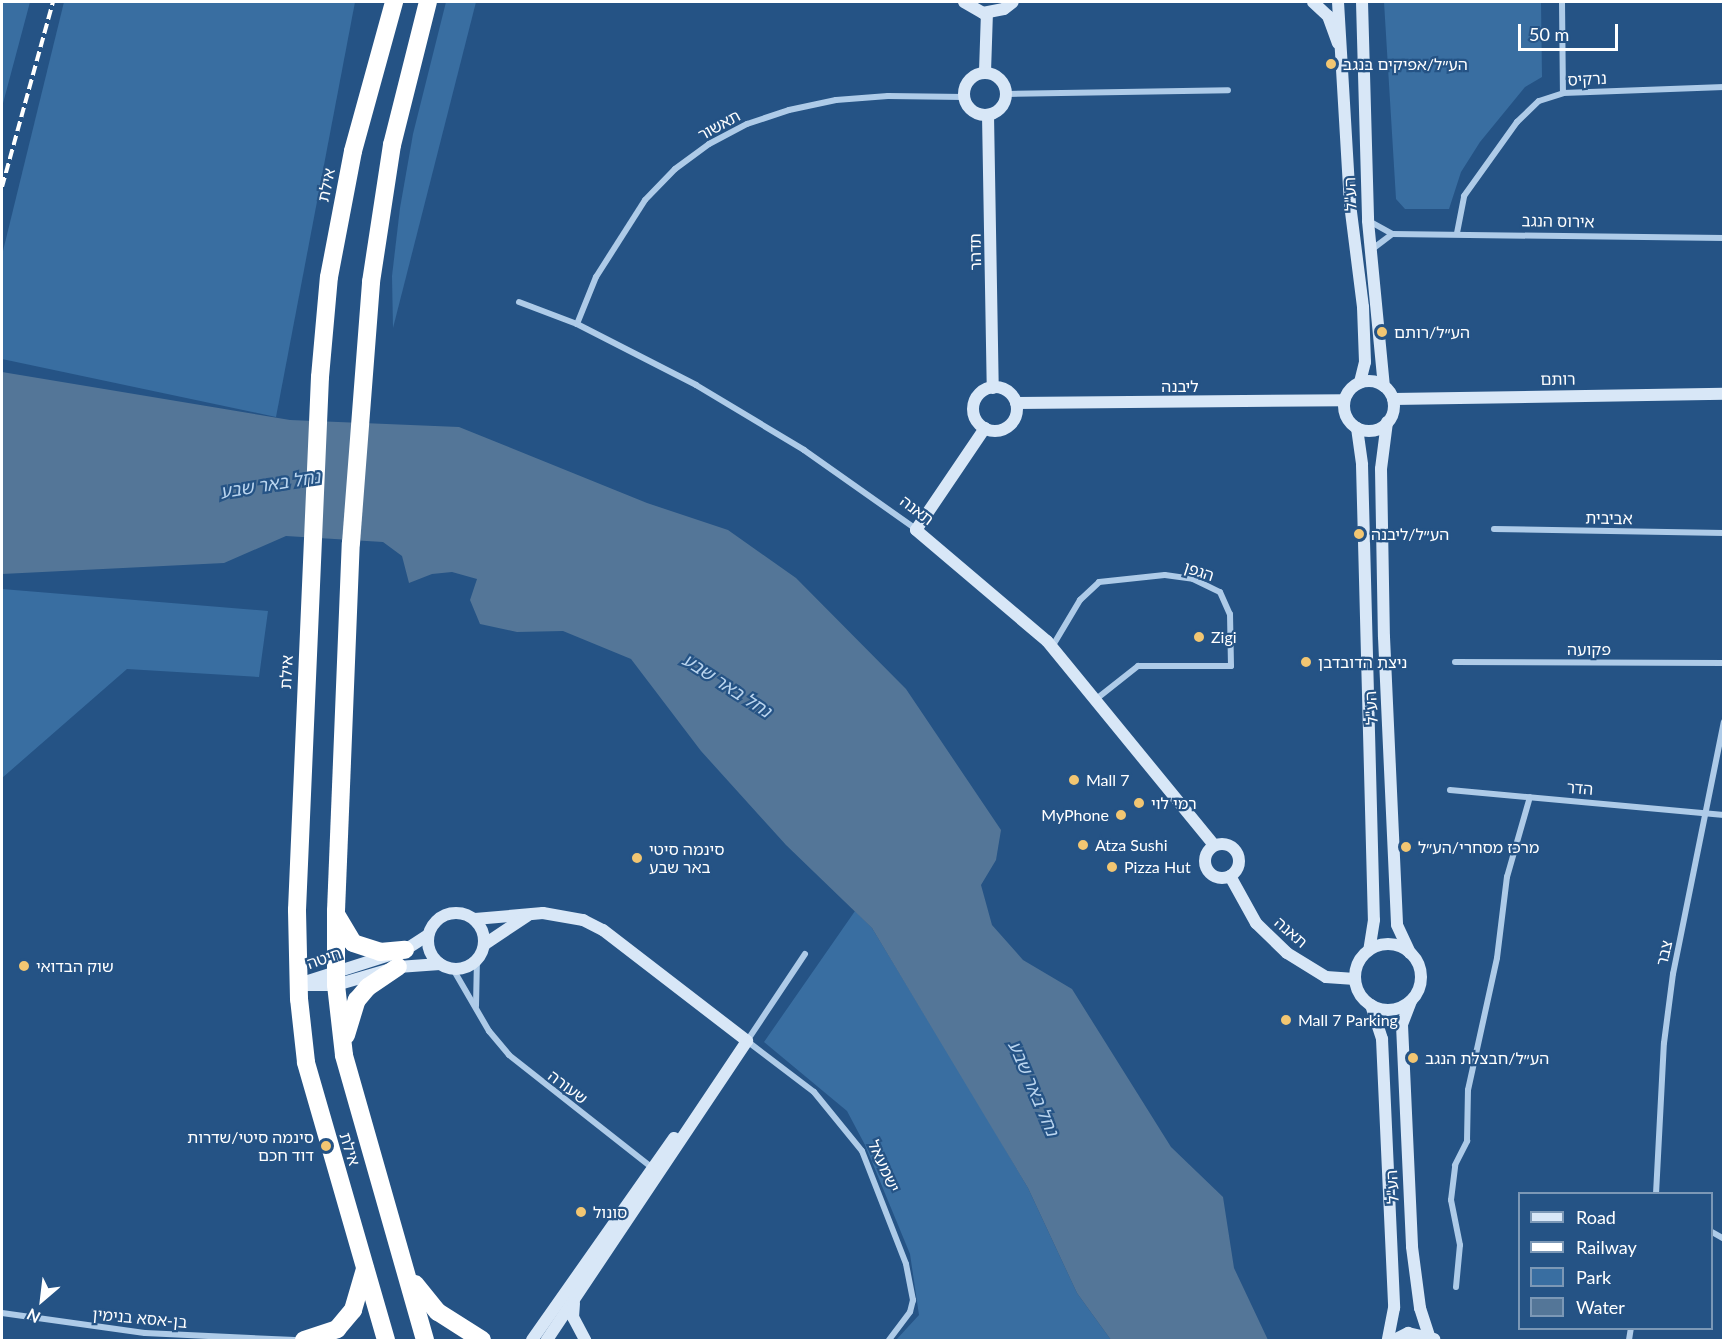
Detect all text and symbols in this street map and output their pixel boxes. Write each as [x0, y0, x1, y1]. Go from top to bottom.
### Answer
scale bar [1521, 12, 1622, 50]
text: 50 m [1529, 23, 1569, 45]
place label: הע״ל/אפיקים בנגב [1343, 54, 1468, 74]
marker: הע״ל/אפיקים בנגב [1324, 57, 1338, 71]
street label: נרקיס [1567, 68, 1607, 90]
street label: תאשור [694, 106, 744, 144]
street label: אילת [313, 167, 339, 203]
street label: הע"ל [1340, 177, 1360, 211]
street label: אירוס הנגב [1521, 211, 1595, 231]
street label: תדהר [965, 233, 985, 271]
place label: הע״ל/רותם [1394, 322, 1470, 342]
marker: הע״ל/רותם [1375, 325, 1389, 339]
street label: רותם [1540, 369, 1576, 389]
street label: ליבנה [1161, 376, 1199, 396]
water label: נחל באר שבע [218, 465, 322, 503]
street label: תאנה [896, 491, 938, 529]
street label: אביבית [1585, 508, 1633, 528]
place label: הע״ל/ליבנה [1371, 524, 1449, 544]
marker: הע״ל/ליבנה [1352, 527, 1366, 541]
street label: הגפן [1182, 557, 1216, 585]
place label: Zigi [1211, 627, 1237, 647]
marker: Zigi [1192, 630, 1206, 644]
street label: פקועה [1567, 639, 1611, 659]
water label: נחל באר שבע [679, 648, 775, 722]
place label: ניצת הדובדבן [1318, 652, 1407, 672]
street label: אילת [276, 655, 296, 689]
marker: ניצת הדובדבן [1299, 655, 1313, 669]
street label: הע"ל [1361, 691, 1381, 725]
place label: Mall 7 [1086, 770, 1129, 790]
marker: Mall 7 [1067, 773, 1081, 787]
street label: הדר [1566, 777, 1594, 799]
place label: רמי לוי [1151, 793, 1197, 813]
marker: רמי לוי [1132, 796, 1146, 810]
place label: MyPhone [1041, 805, 1109, 825]
marker: MyPhone [1114, 808, 1128, 822]
place label: Atza Sushi [1095, 835, 1168, 855]
place label: מרכז מסחרי/הע״ל [1418, 837, 1539, 857]
marker: Atza Sushi [1076, 838, 1090, 852]
place label: סינמה סיטי באר שבע [649, 839, 725, 877]
marker: מרכז מסחרי/הע״ל [1399, 840, 1413, 854]
marker: סינמה סיטי באר שבע [630, 851, 644, 865]
place label: Pizza Hut [1124, 857, 1191, 877]
marker: Pizza Hut [1105, 860, 1119, 874]
street label: תאנה [1271, 913, 1311, 951]
street label: צבר [1652, 938, 1676, 968]
street label: חיטה [304, 943, 344, 973]
place label: שוק הבדואי [36, 956, 114, 976]
marker: שוק הבדואי [17, 959, 31, 973]
place label: Mall 7 Parking [1298, 1010, 1398, 1030]
marker: Mall 7 Parking [1279, 1013, 1293, 1027]
water label: נחל באר שבע [1004, 1037, 1064, 1139]
place label: הע״ל/חבצלת הנגב [1425, 1048, 1549, 1068]
marker: הע״ל/חבצלת הנגב [1406, 1051, 1420, 1065]
street label: שעורה [545, 1066, 591, 1108]
place label: סינמה סיטי/שדרות דוד חכם [187, 1127, 314, 1165]
street label: אילת [336, 1130, 364, 1168]
street label: ישמעאל [864, 1137, 904, 1195]
marker: סינמה סיטי/שדרות דוד חכם [319, 1139, 333, 1153]
street label: הע"ל [1382, 1170, 1402, 1204]
legend [1518, 1192, 1713, 1330]
place label: סונול [593, 1202, 627, 1222]
marker: סונול [574, 1205, 588, 1219]
text: Road [1576, 1206, 1616, 1228]
text: Railway [1576, 1236, 1637, 1258]
text: Park [1576, 1266, 1611, 1288]
north arrow [12, 1270, 72, 1330]
text: Water [1576, 1296, 1625, 1318]
street label: בן-אסא בנימין [92, 1304, 188, 1332]
text: N [23, 1305, 43, 1328]

